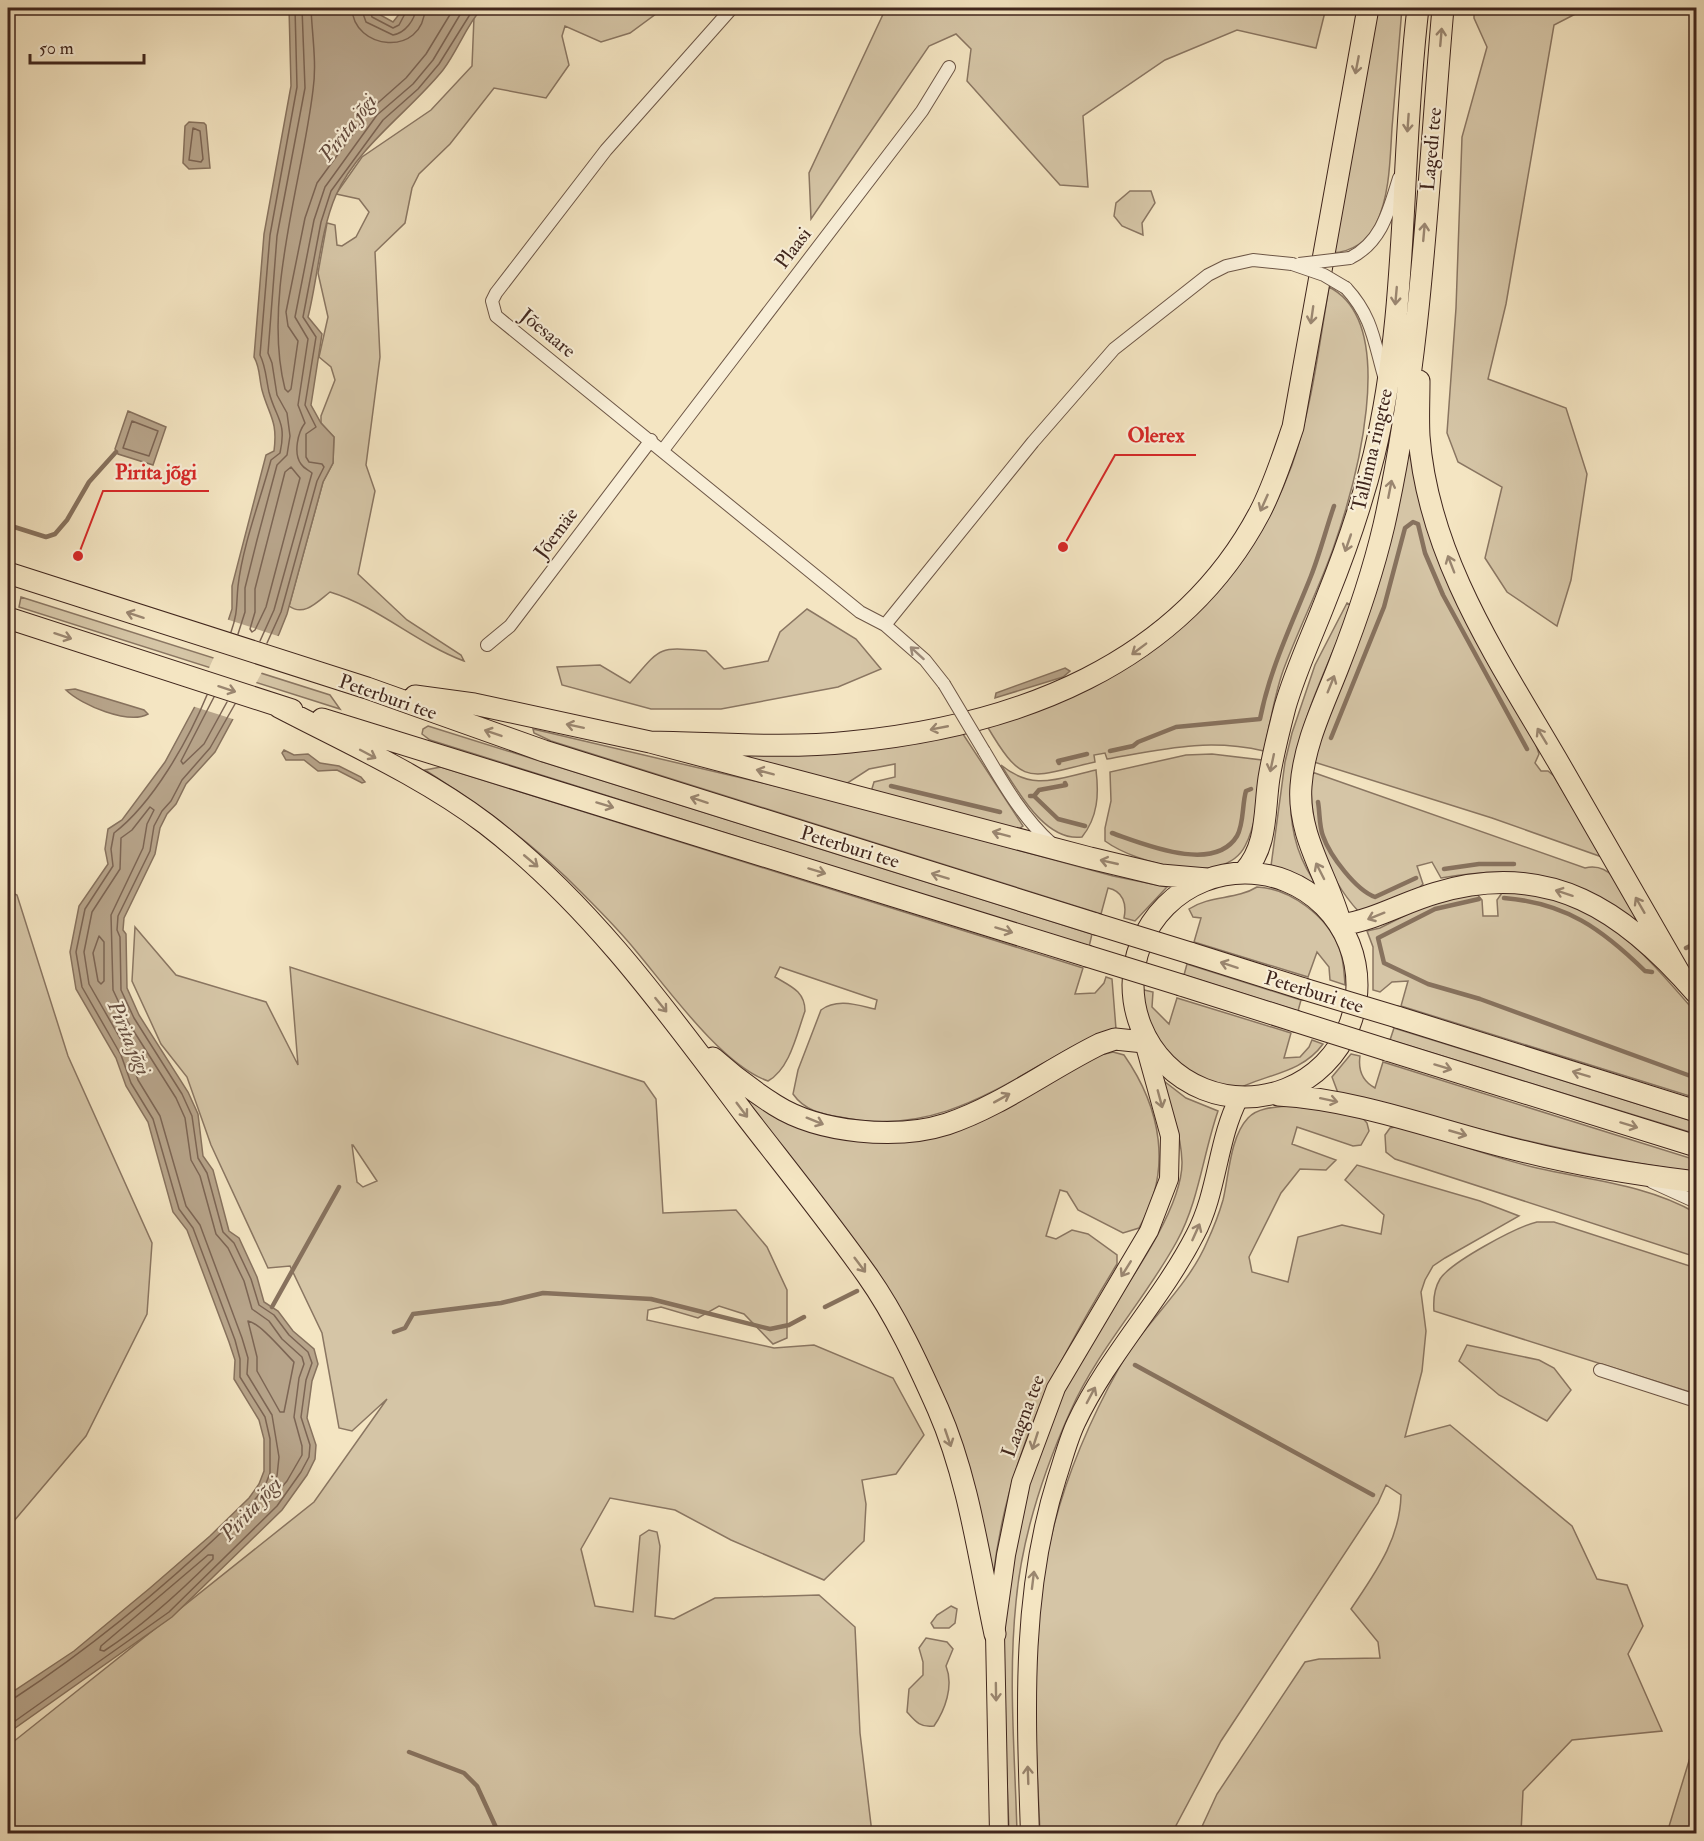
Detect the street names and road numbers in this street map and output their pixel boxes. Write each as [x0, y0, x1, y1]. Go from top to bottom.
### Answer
street label: Lagedi tee [1415, 106, 1447, 192]
street label: Plaasi [769, 222, 817, 274]
street label: Jõesaare [514, 302, 581, 363]
street label: Tallinna ringtee [1346, 386, 1398, 514]
street label: Jõemäe [528, 502, 583, 564]
street label: Peterburi tee [336, 669, 440, 725]
street label: Peterburi tee [798, 820, 902, 874]
street label: Peterburi tee [1262, 965, 1366, 1019]
street label: Laagna tee [996, 1371, 1050, 1461]

